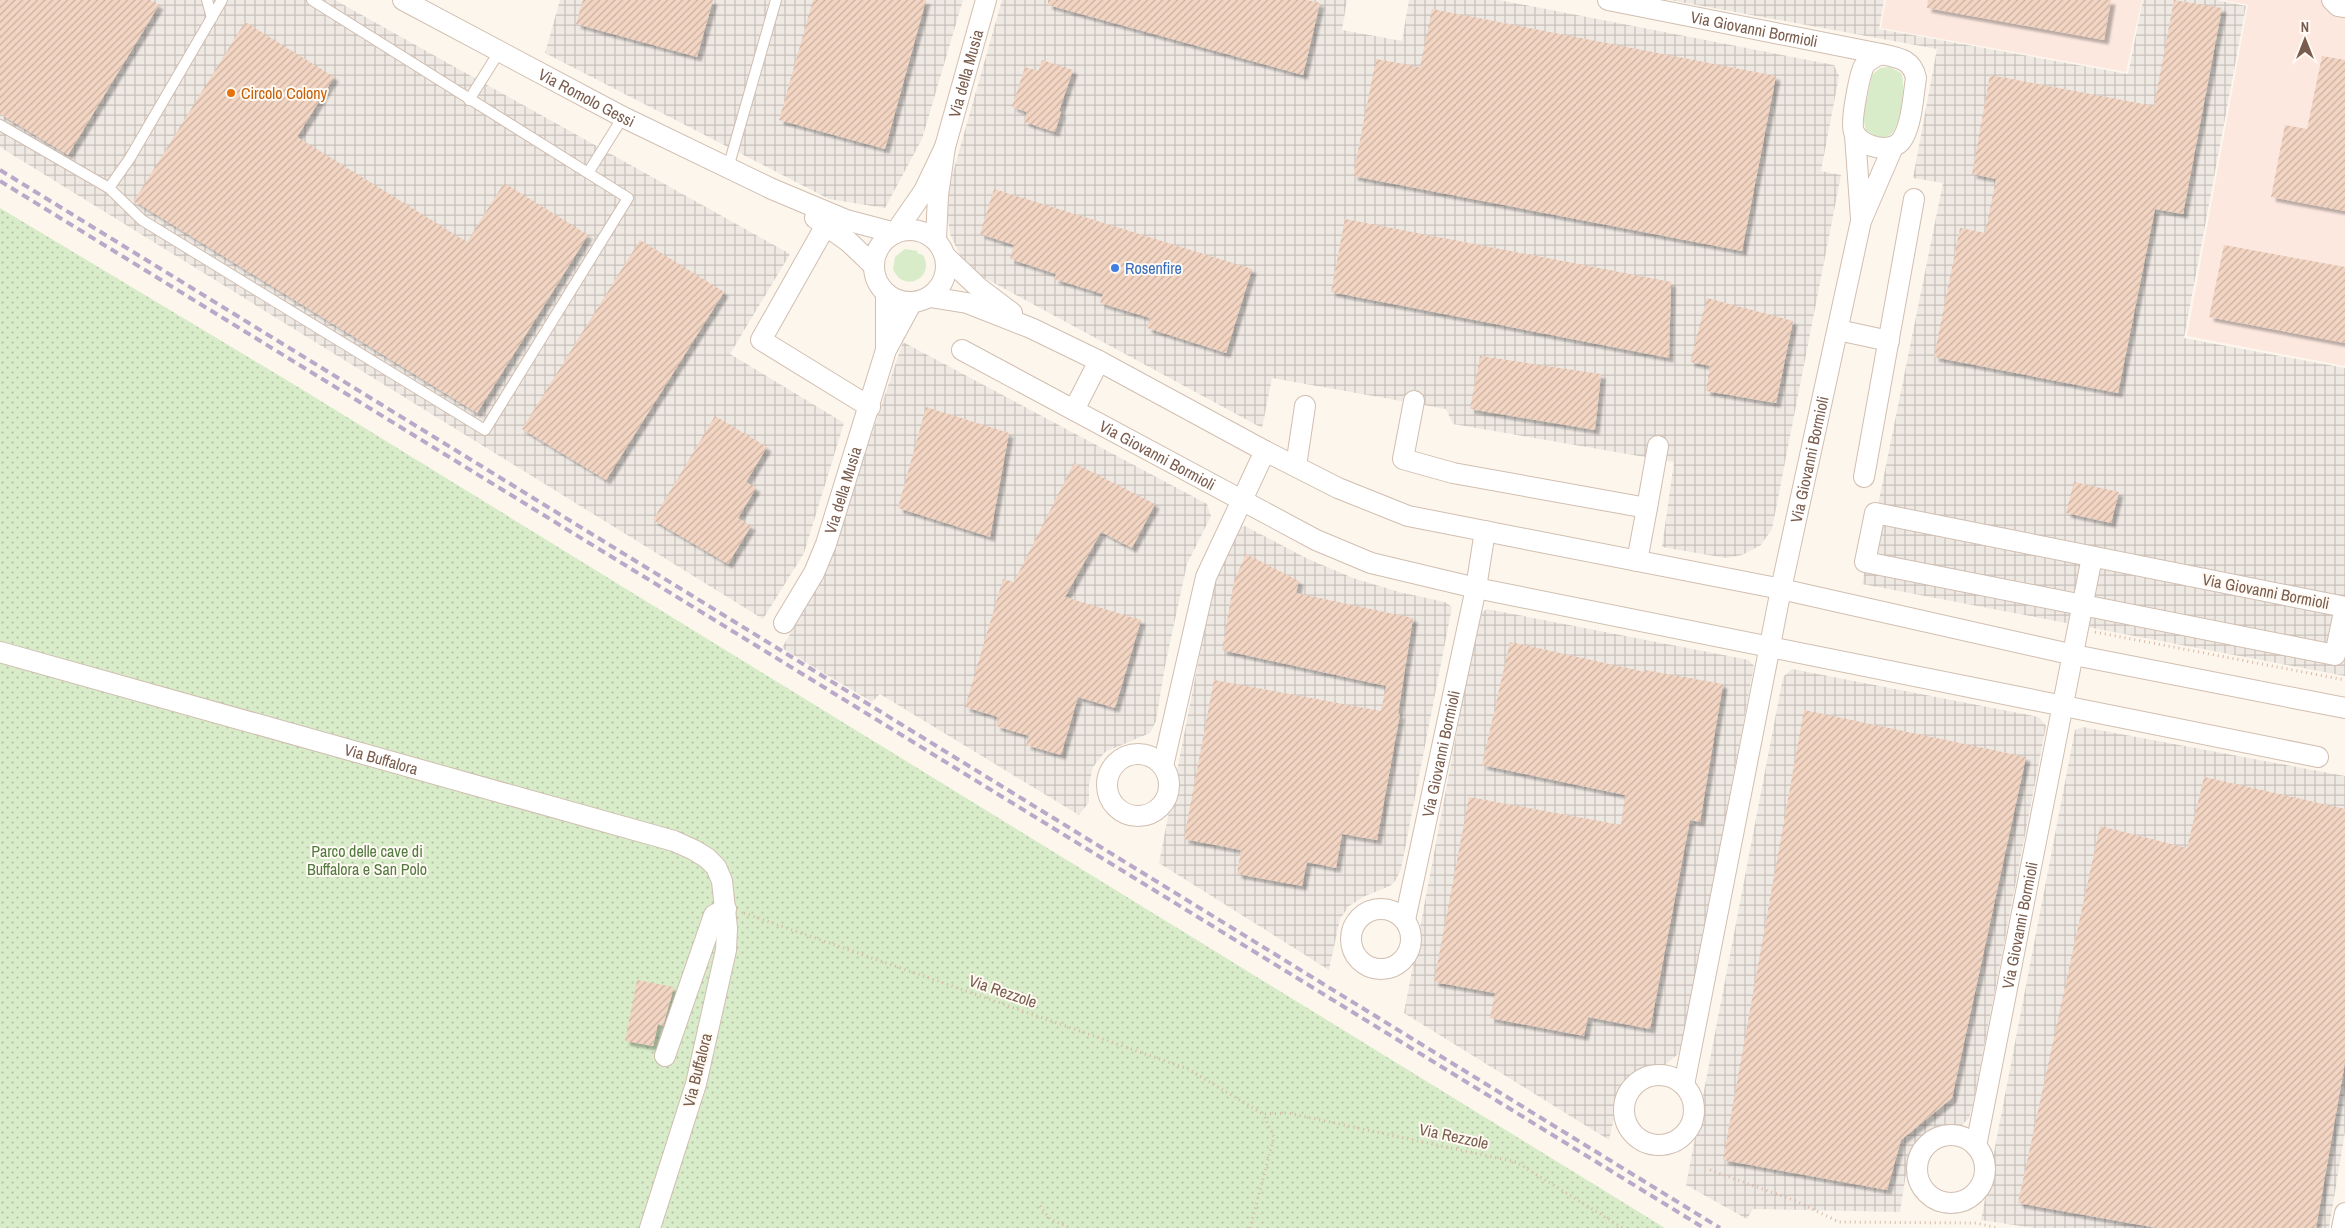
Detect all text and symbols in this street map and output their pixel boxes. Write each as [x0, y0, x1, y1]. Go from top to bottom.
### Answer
street label: Via Giovanni Bormioli [1689, 6, 1820, 52]
north arrow [2280, 15, 2330, 65]
text: N [2301, 18, 2309, 36]
street label: Via della Musia [943, 26, 988, 120]
street label: Via Romolo Gessi [535, 63, 639, 132]
place label: Circolo Colony [241, 82, 327, 104]
marker: Circolo Colony [225, 87, 237, 99]
place label: Rosenfire [1125, 257, 1182, 279]
marker: Rosenfire [1109, 262, 1121, 274]
street label: Via Giovanni Bormioli [1785, 394, 1834, 525]
street label: Via Giovanni Bormioli [1096, 415, 1220, 495]
street label: Via della Musia [819, 443, 867, 537]
street label: Via Giovanni Bormioli [2201, 568, 2331, 614]
street label: Via Giovanni Bormioli [1416, 688, 1465, 819]
street label: Via Buffalora [342, 738, 421, 780]
park label: Parco delle cave di Buffalora e San Polo [307, 840, 427, 880]
street label: Via Giovanni Bormioli [1996, 860, 2043, 991]
street label: Via Rezzole [966, 969, 1040, 1013]
street label: Via Buffalora [677, 1030, 717, 1109]
street label: Via Rezzole [1417, 1118, 1491, 1154]

